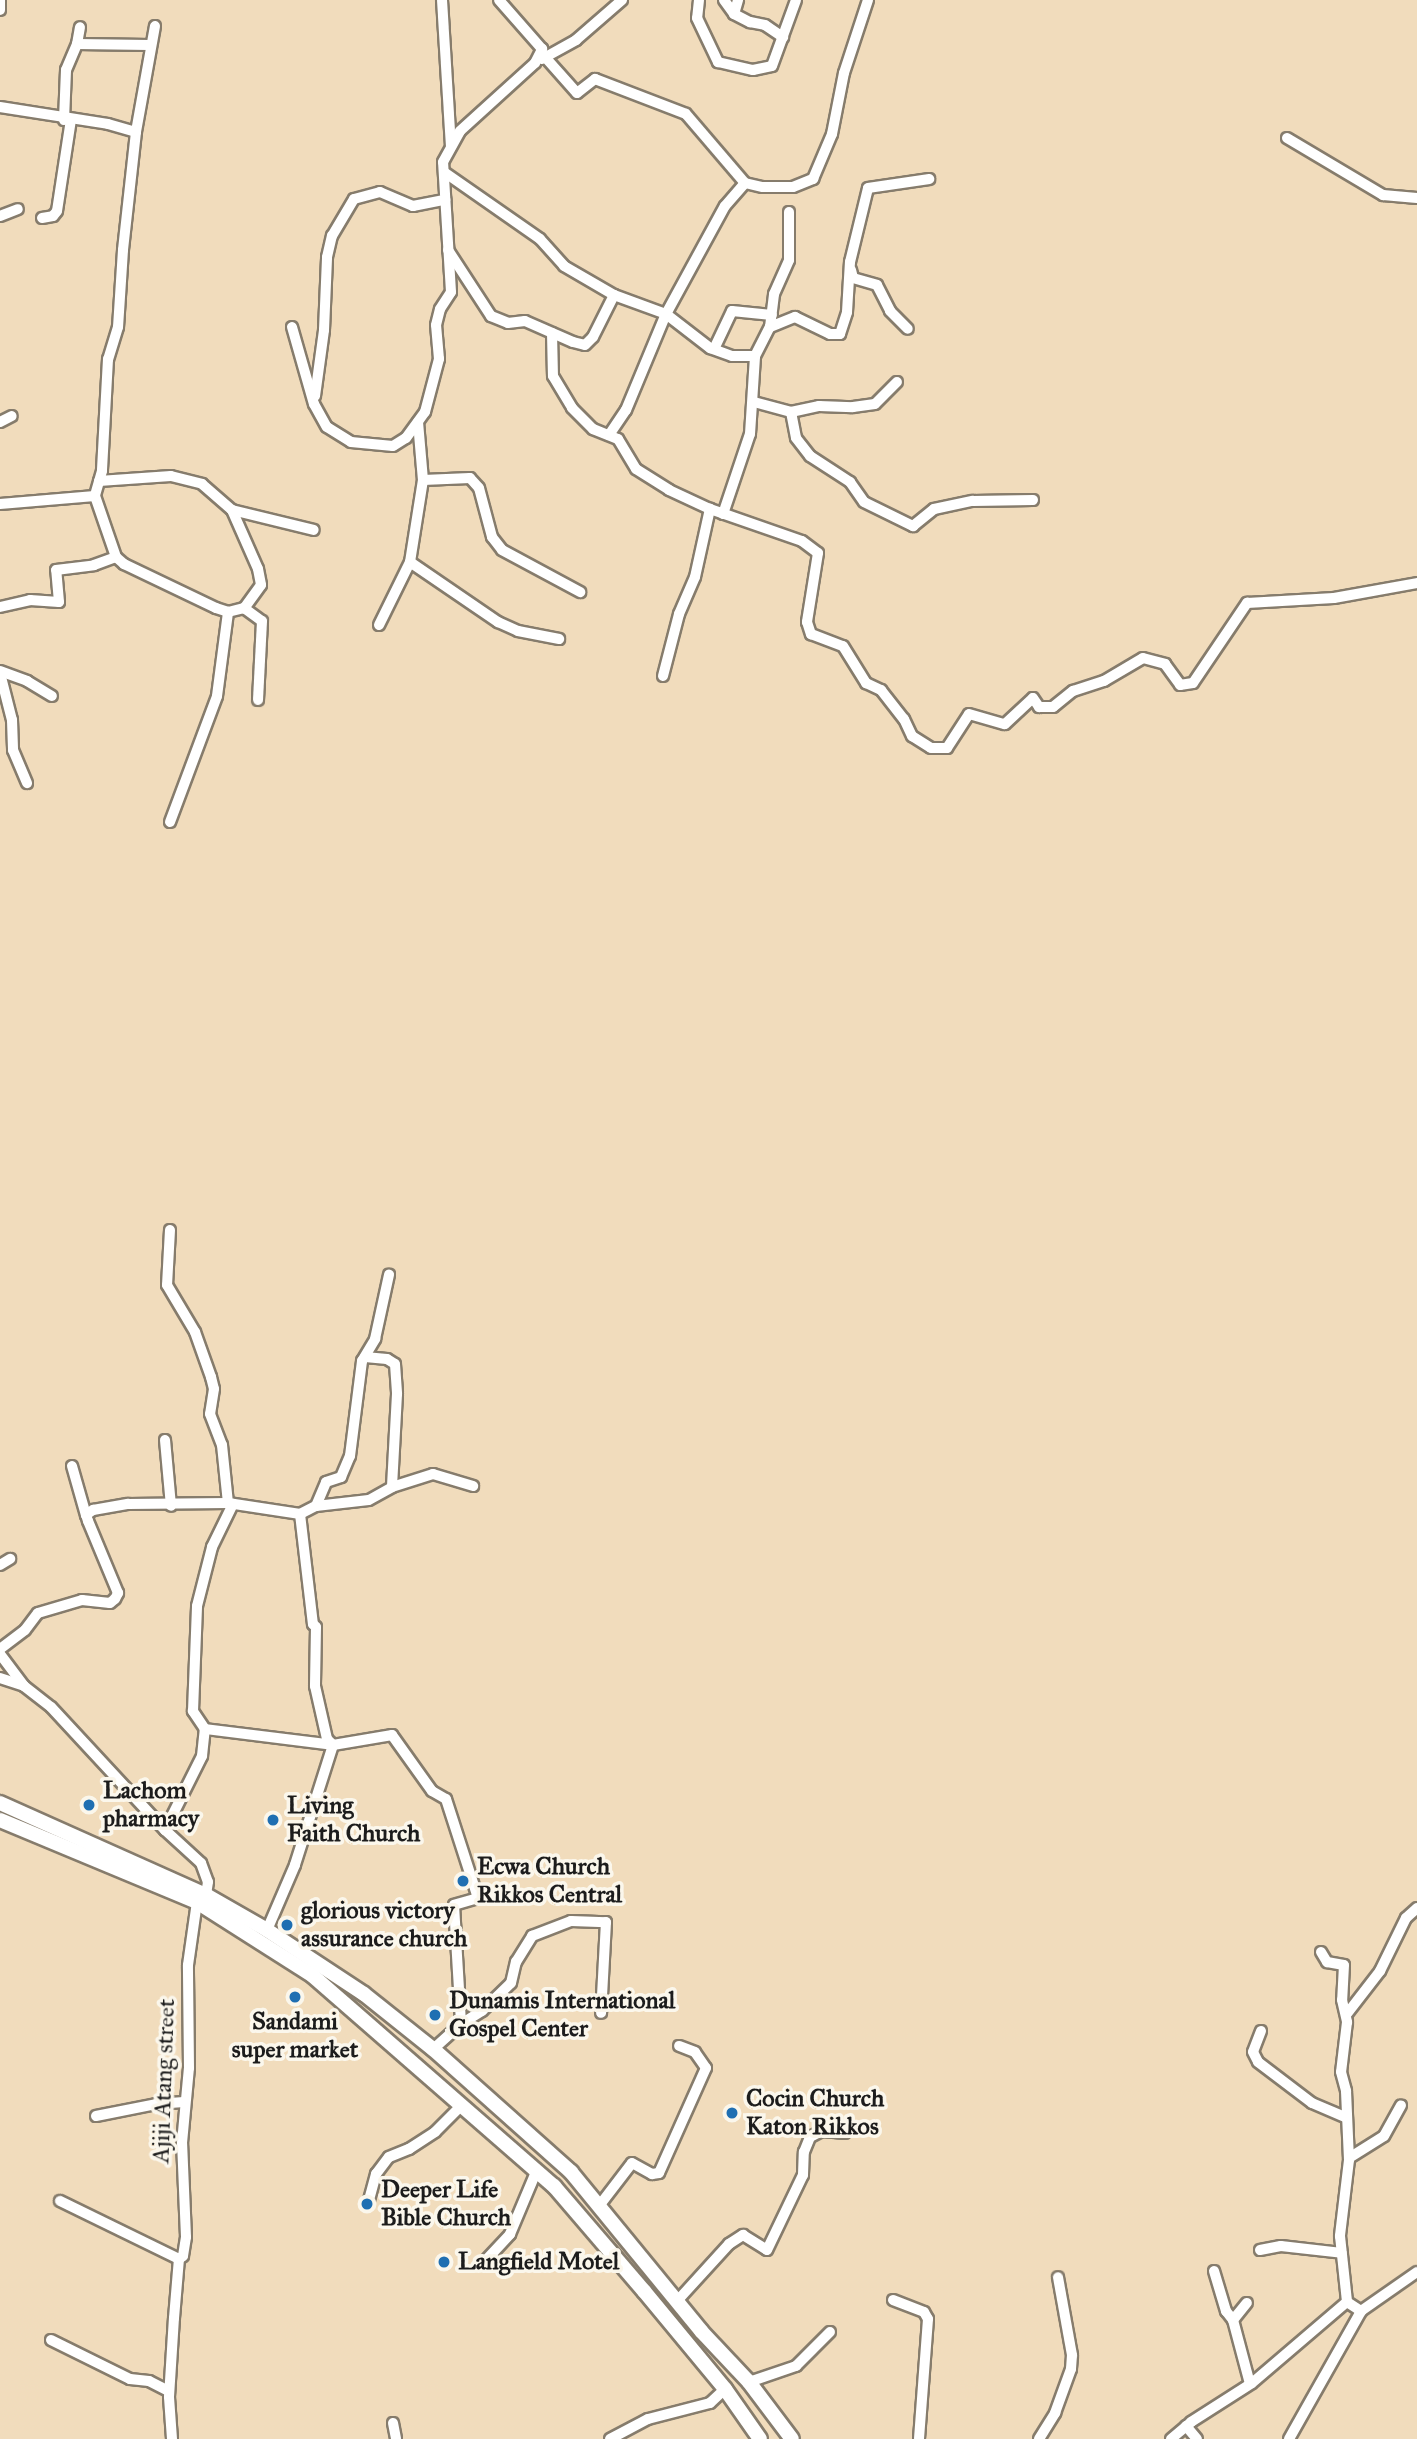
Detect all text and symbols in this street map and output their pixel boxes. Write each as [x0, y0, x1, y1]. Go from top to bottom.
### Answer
place label: Lachom pharmacy [103, 1777, 199, 1833]
place label: Living Faith Church [287, 1792, 420, 1848]
marker: Lachom pharmacy [81, 1797, 97, 1813]
marker: Living Faith Church [265, 1812, 281, 1828]
place label: Ecwa Church Rikkos Central [477, 1853, 622, 1909]
marker: Ecwa Church Rikkos Central [455, 1873, 471, 1889]
place label: glorious victory assurance church [301, 1897, 467, 1953]
marker: glorious victory assurance church [279, 1917, 295, 1933]
place label: Dunamis International Gospel Center [449, 1987, 675, 2043]
marker: Sandami super market [287, 1989, 303, 2005]
street label: Ajiji Atang street [147, 1998, 181, 2164]
marker: Dunamis International Gospel Center [427, 2007, 443, 2023]
place label: Sandami super market [232, 2008, 358, 2064]
place label: Cocin Church Katon Rikkos [746, 2085, 884, 2141]
marker: Cocin Church Katon Rikkos [724, 2105, 740, 2121]
place label: Deeper Life Bible Church [381, 2176, 511, 2232]
marker: Deeper Life Bible Church [359, 2196, 375, 2212]
place label: Langfield Motel [458, 2248, 619, 2276]
marker: Langfield Motel [436, 2254, 452, 2270]

